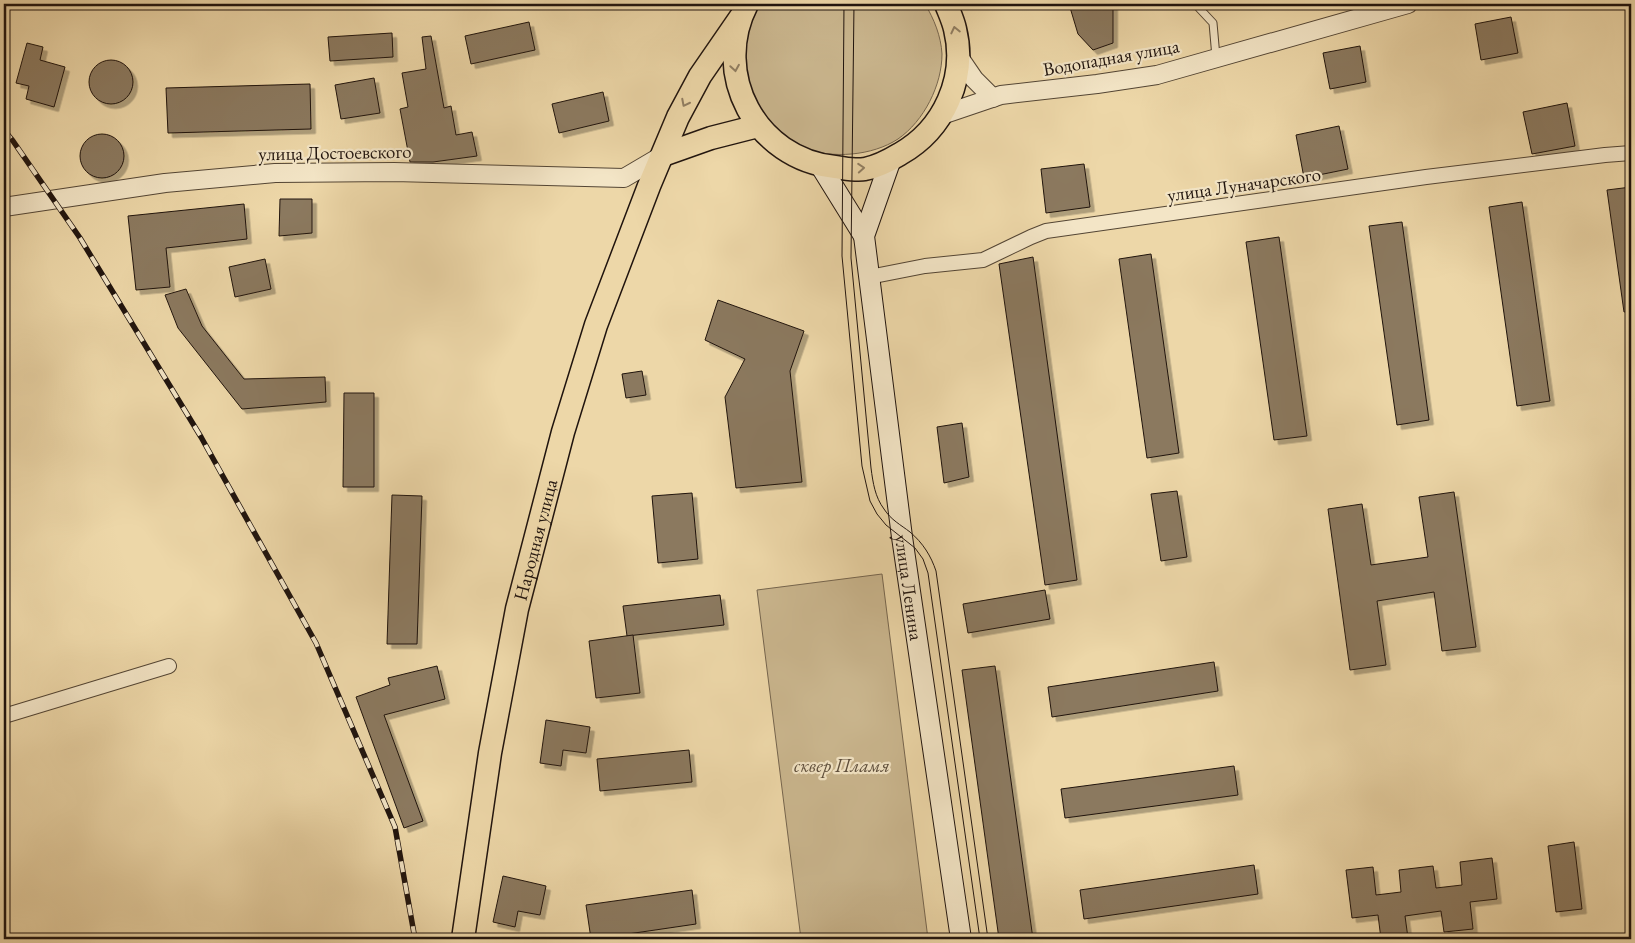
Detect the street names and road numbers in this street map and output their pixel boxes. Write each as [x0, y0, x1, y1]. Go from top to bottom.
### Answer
street label: Водопадная улица [1041, 33, 1182, 82]
street label: улица Достоевского [258, 139, 412, 166]
street label: улица Луначарского [1166, 161, 1322, 208]
street label: Народная улица [508, 476, 563, 603]
street label: улица Ленина [889, 533, 929, 643]

